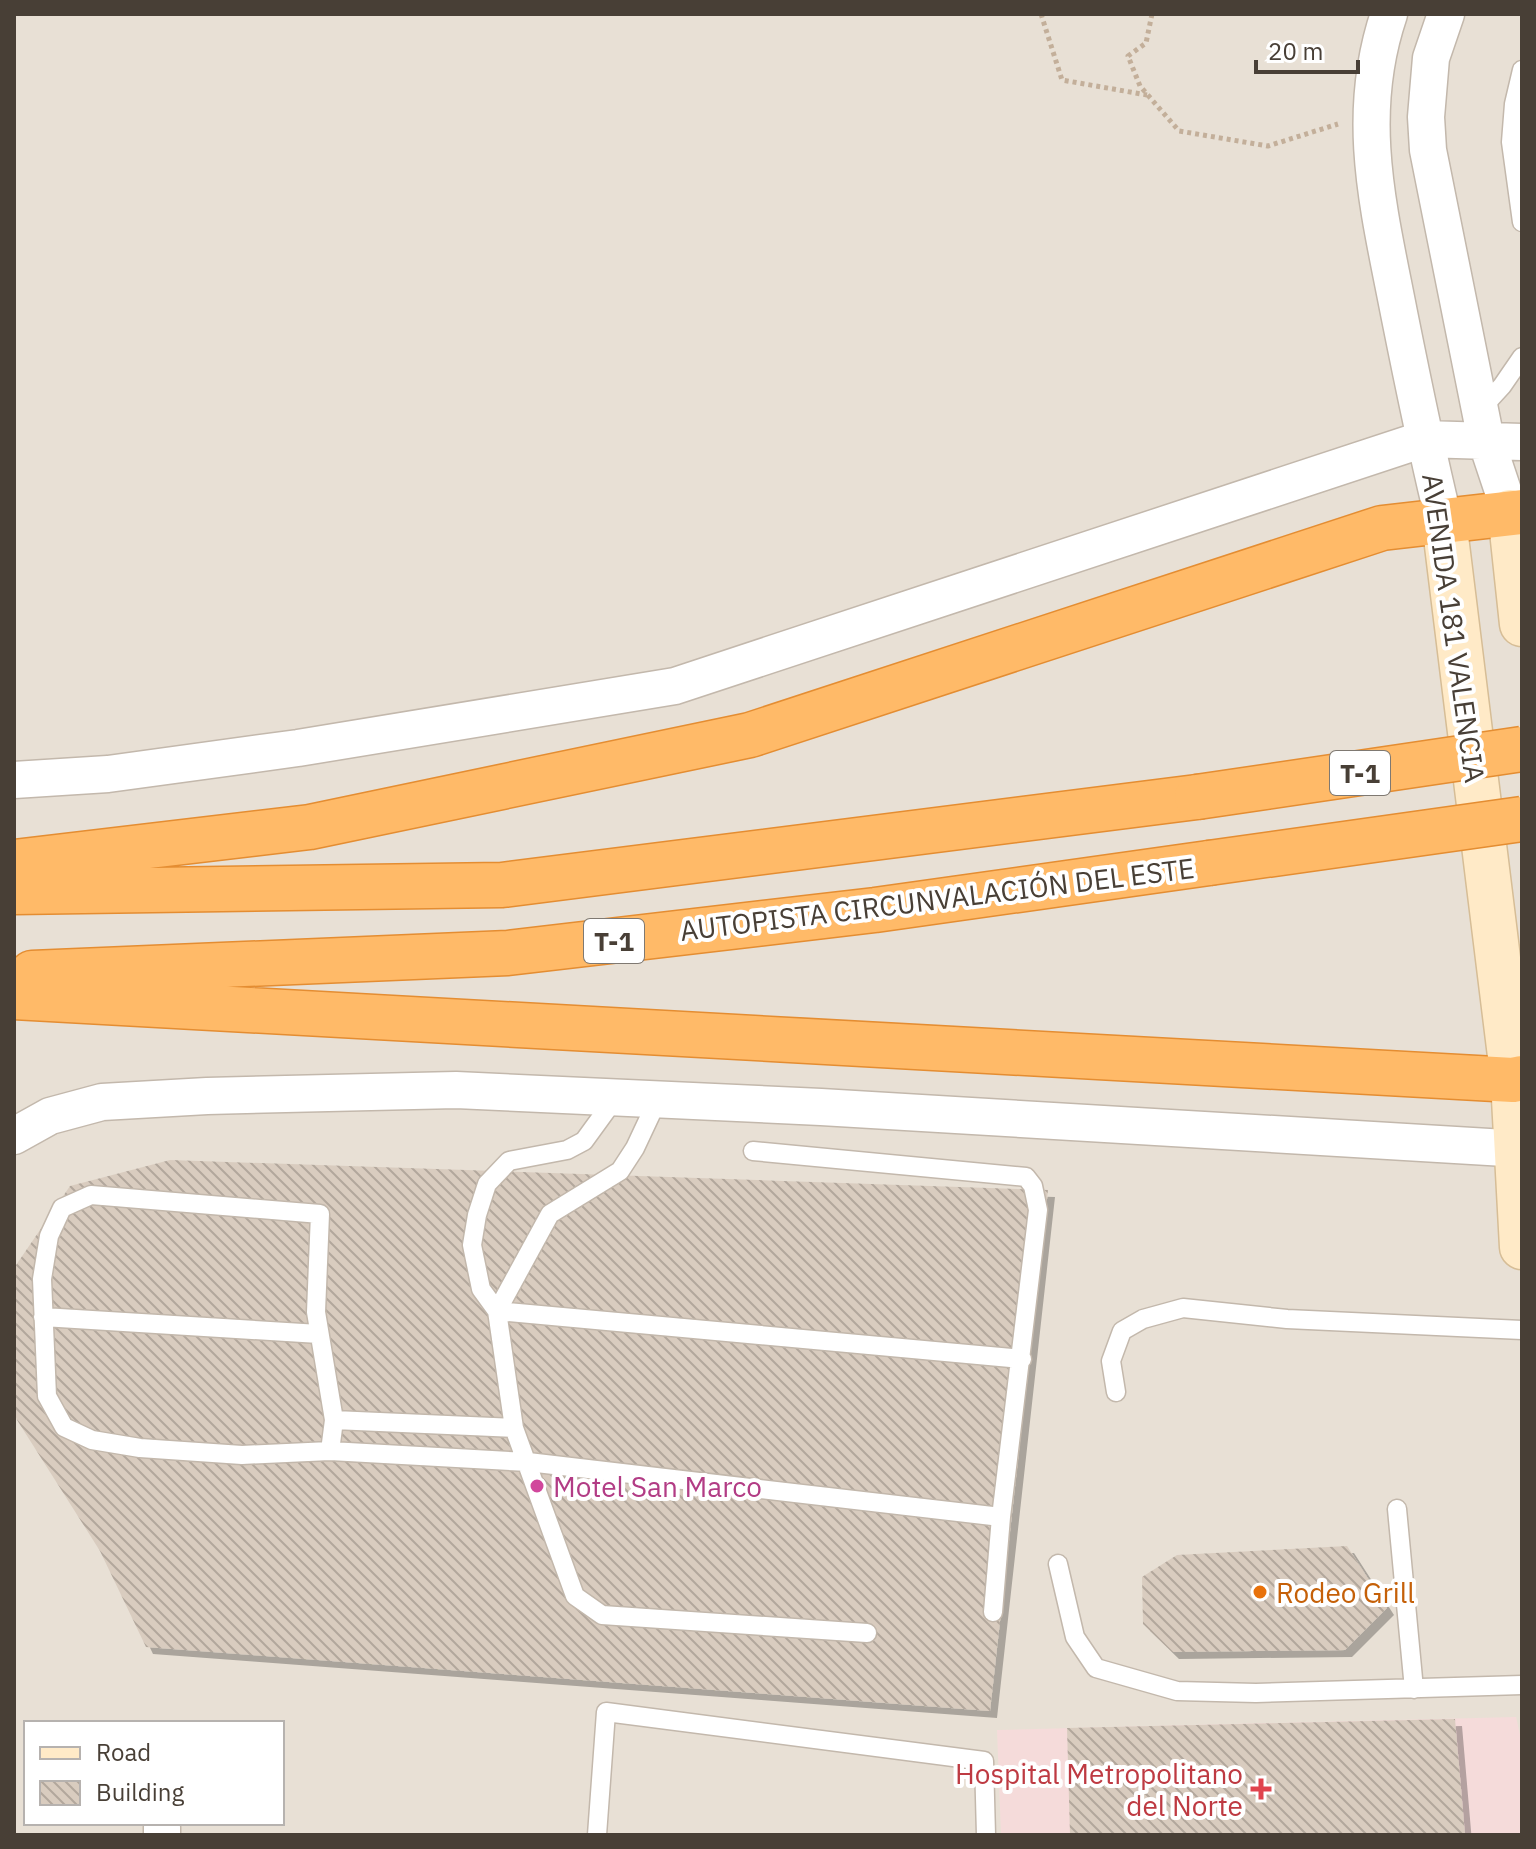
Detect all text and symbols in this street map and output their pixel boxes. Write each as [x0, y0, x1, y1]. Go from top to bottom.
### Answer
scale bar [1256, 24, 1358, 74]
text: 20 m [1268, 35, 1323, 67]
street label: AVENIDA 181 VALENCIA [1414, 471, 1494, 785]
road number: T-1 [1330, 751, 1390, 795]
street label: AUTOPISTA CIRCUNVALACIÓN DEL ESTE [678, 849, 1196, 949]
road number: T-1 [584, 919, 644, 963]
place label: Motel San Marco [553, 1468, 762, 1505]
marker: Motel San Marco [528, 1477, 546, 1495]
place label: Rodeo Grill [1276, 1574, 1415, 1611]
marker: Rodeo Grill [1251, 1583, 1269, 1601]
legend [24, 1721, 284, 1825]
text: Road [96, 1736, 151, 1768]
place label: Hospital Metropolitano del Norte [955, 1755, 1243, 1824]
text: Building [96, 1776, 184, 1808]
marker: Hospital Metropolitano del Norte [1250, 1778, 1272, 1800]

